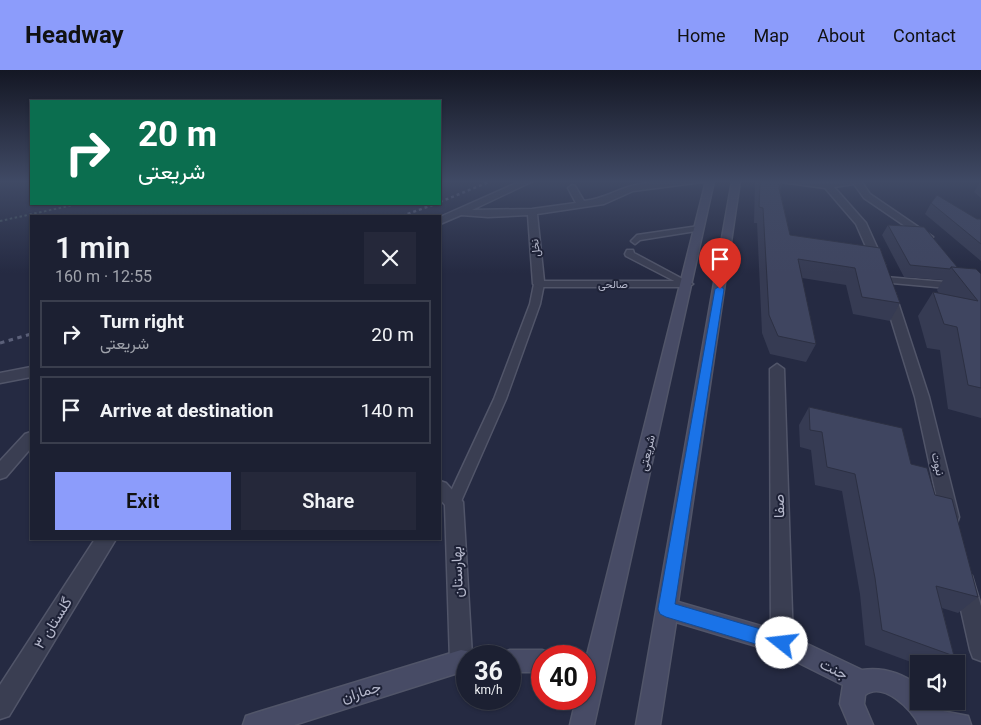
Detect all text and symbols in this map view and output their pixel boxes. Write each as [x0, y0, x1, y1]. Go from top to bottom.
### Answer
text: Headway [25, 21, 124, 49]
text: Home [677, 25, 726, 46]
text: Map [754, 25, 789, 46]
text: About [817, 25, 865, 46]
text: Contact [893, 25, 956, 46]
text: 20 m [138, 114, 217, 155]
icon: right [55, 120, 120, 185]
text: شریعتی [138, 159, 205, 184]
text: 1 min [55, 230, 130, 265]
button: close [364, 232, 416, 284]
street label: نخل [528, 238, 543, 258]
pin [699, 238, 741, 289]
icon: arrive [706, 245, 734, 273]
text: 160 m · 12:55 [55, 267, 152, 286]
street label: صالحی [598, 278, 628, 291]
text: Turn right [100, 310, 184, 333]
icon: right [57, 320, 85, 348]
text: 20 m [371, 323, 414, 346]
text: شریعتی [100, 334, 149, 353]
icon: arrive [57, 396, 85, 424]
text: Arrive at destination [100, 399, 273, 422]
text: 140 m [361, 399, 414, 422]
street label: شریعتی [636, 433, 659, 473]
street label: نبوت [928, 451, 947, 477]
button: Exit [55, 472, 231, 530]
button: Share [241, 472, 416, 530]
street label: صفا [770, 494, 788, 518]
street label: بهارستان [447, 546, 467, 598]
street label: گلستان ۳ [30, 594, 76, 652]
position arrow [755, 616, 807, 668]
speed limit sign: 40 [531, 645, 596, 710]
street label: جنت [817, 655, 851, 683]
map controls [910, 655, 965, 710]
button: sound [910, 655, 965, 710]
text: 36 [474, 657, 503, 686]
street label: جماران [339, 678, 383, 706]
text: km/h [474, 683, 503, 697]

